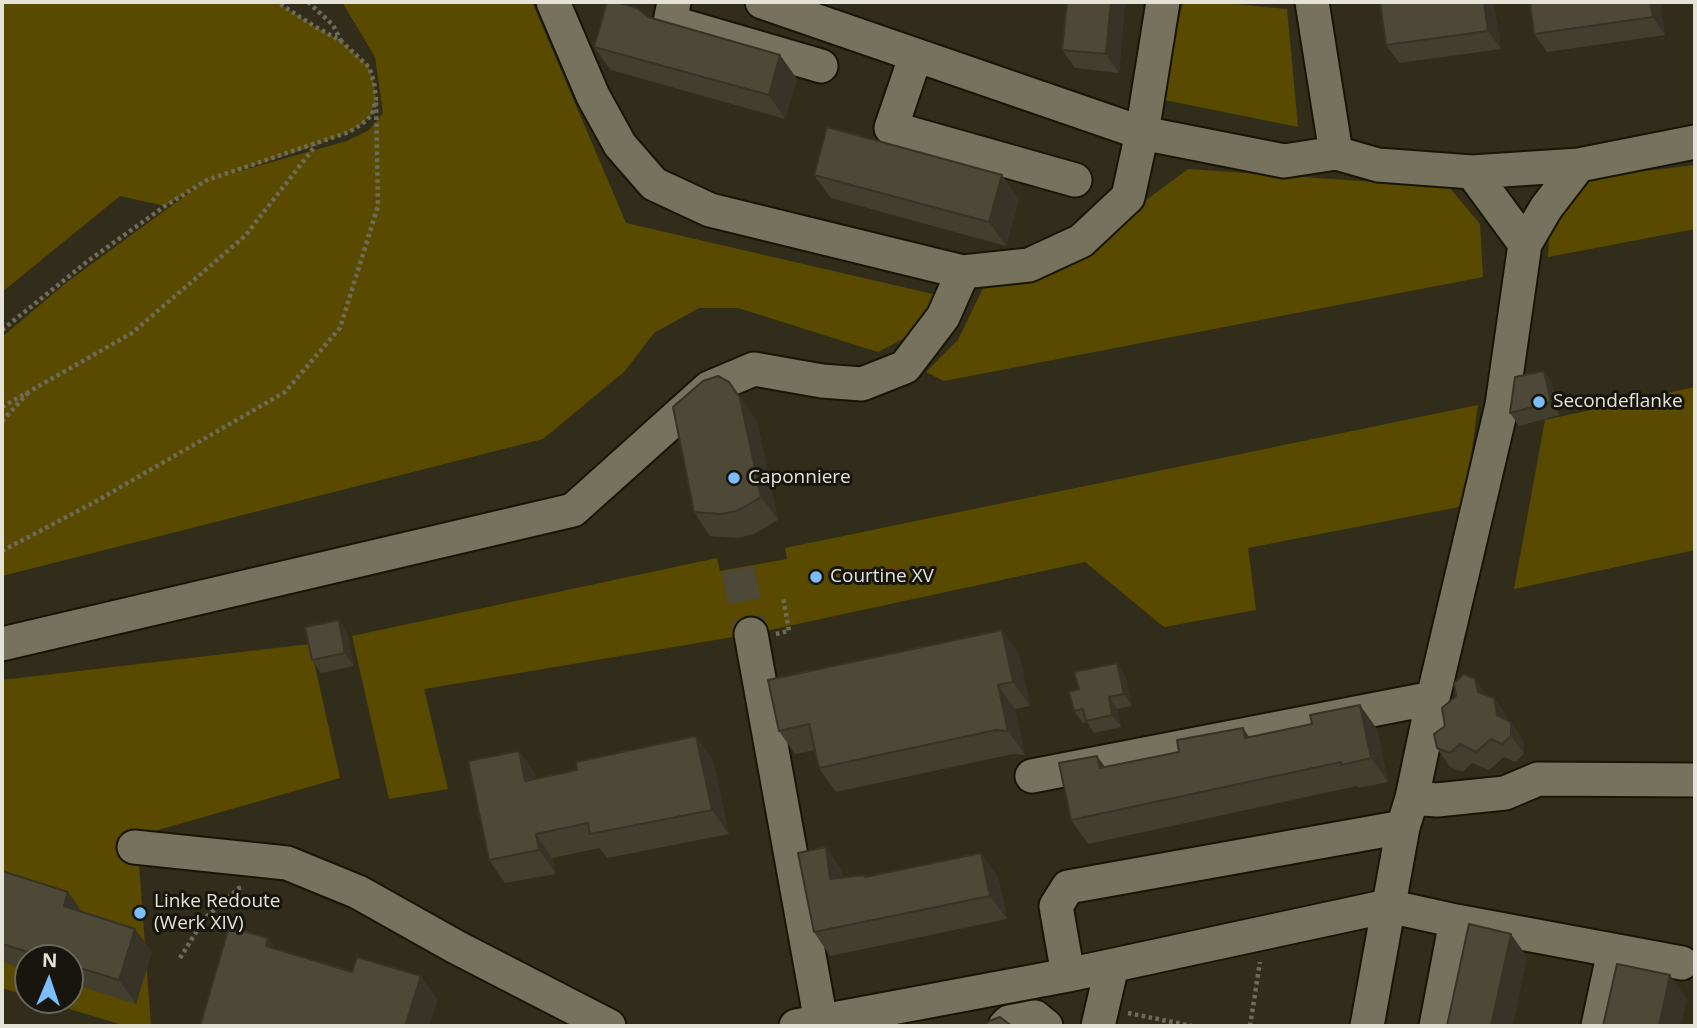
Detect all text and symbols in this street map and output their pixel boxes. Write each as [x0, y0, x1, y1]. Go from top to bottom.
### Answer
place label: Secondeflanke [1553, 391, 1683, 413]
marker: Secondeflanke [1531, 394, 1547, 410]
place label: Caponniere [748, 467, 851, 489]
marker: Caponniere [726, 470, 742, 486]
place label: Courtine XV [830, 566, 934, 588]
marker: Courtine XV [808, 569, 824, 585]
place label: Linke Redoute (Werk XIV) [154, 891, 280, 935]
marker: Linke Redoute (Werk XIV) [132, 905, 148, 921]
north arrow [14, 944, 84, 1014]
text: N [41, 947, 58, 973]

